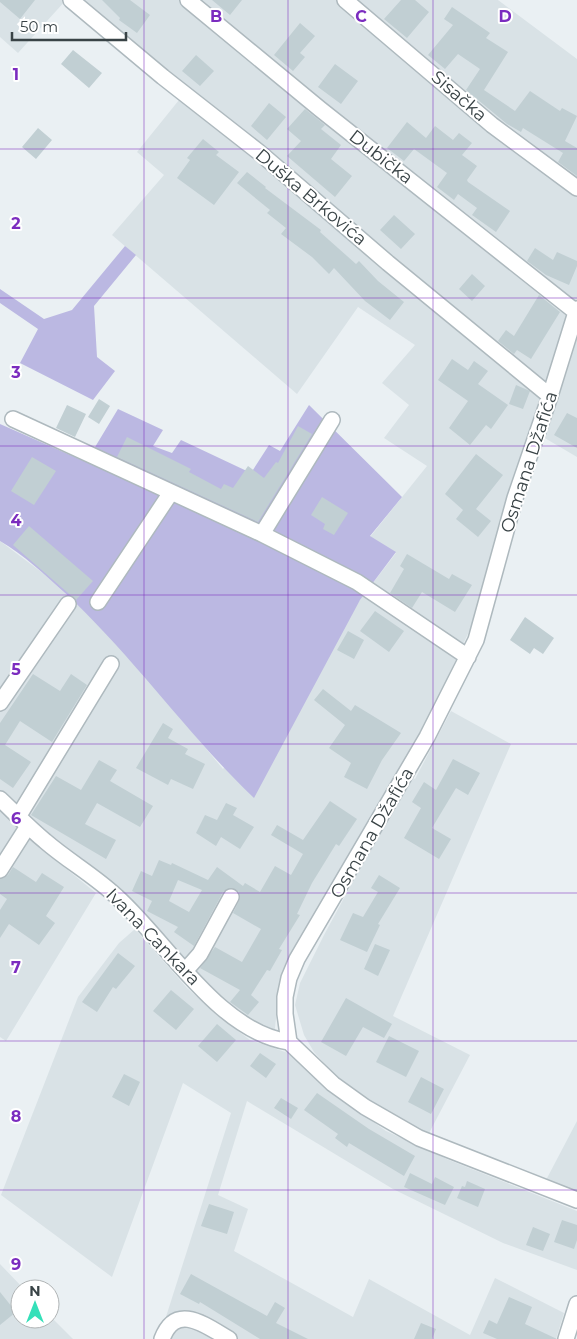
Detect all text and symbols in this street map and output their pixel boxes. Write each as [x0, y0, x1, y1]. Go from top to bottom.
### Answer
text: B [210, 7, 222, 26]
text: C [355, 7, 367, 26]
text: D [498, 7, 512, 26]
scale bar [12, 10, 126, 42]
text: 50 m [20, 17, 58, 36]
text: 1 [13, 65, 19, 84]
street label: Sisačka [427, 66, 491, 126]
street label: Dubička [345, 125, 417, 189]
street label: Duška Brkovića [251, 144, 371, 250]
text: 2 [11, 214, 21, 233]
text: 3 [10, 363, 21, 382]
street label: Osmana Džafića [496, 388, 562, 536]
text: 4 [10, 511, 22, 530]
text: 5 [11, 660, 21, 679]
street label: Osmana Džafića [326, 764, 418, 902]
text: 6 [11, 809, 21, 828]
street label: Ivana Cankara [101, 884, 205, 990]
text: 7 [11, 958, 21, 977]
text: 8 [11, 1107, 21, 1126]
text: 9 [11, 1255, 21, 1274]
north arrow [10, 1279, 60, 1329]
text: N [29, 1282, 41, 1300]

